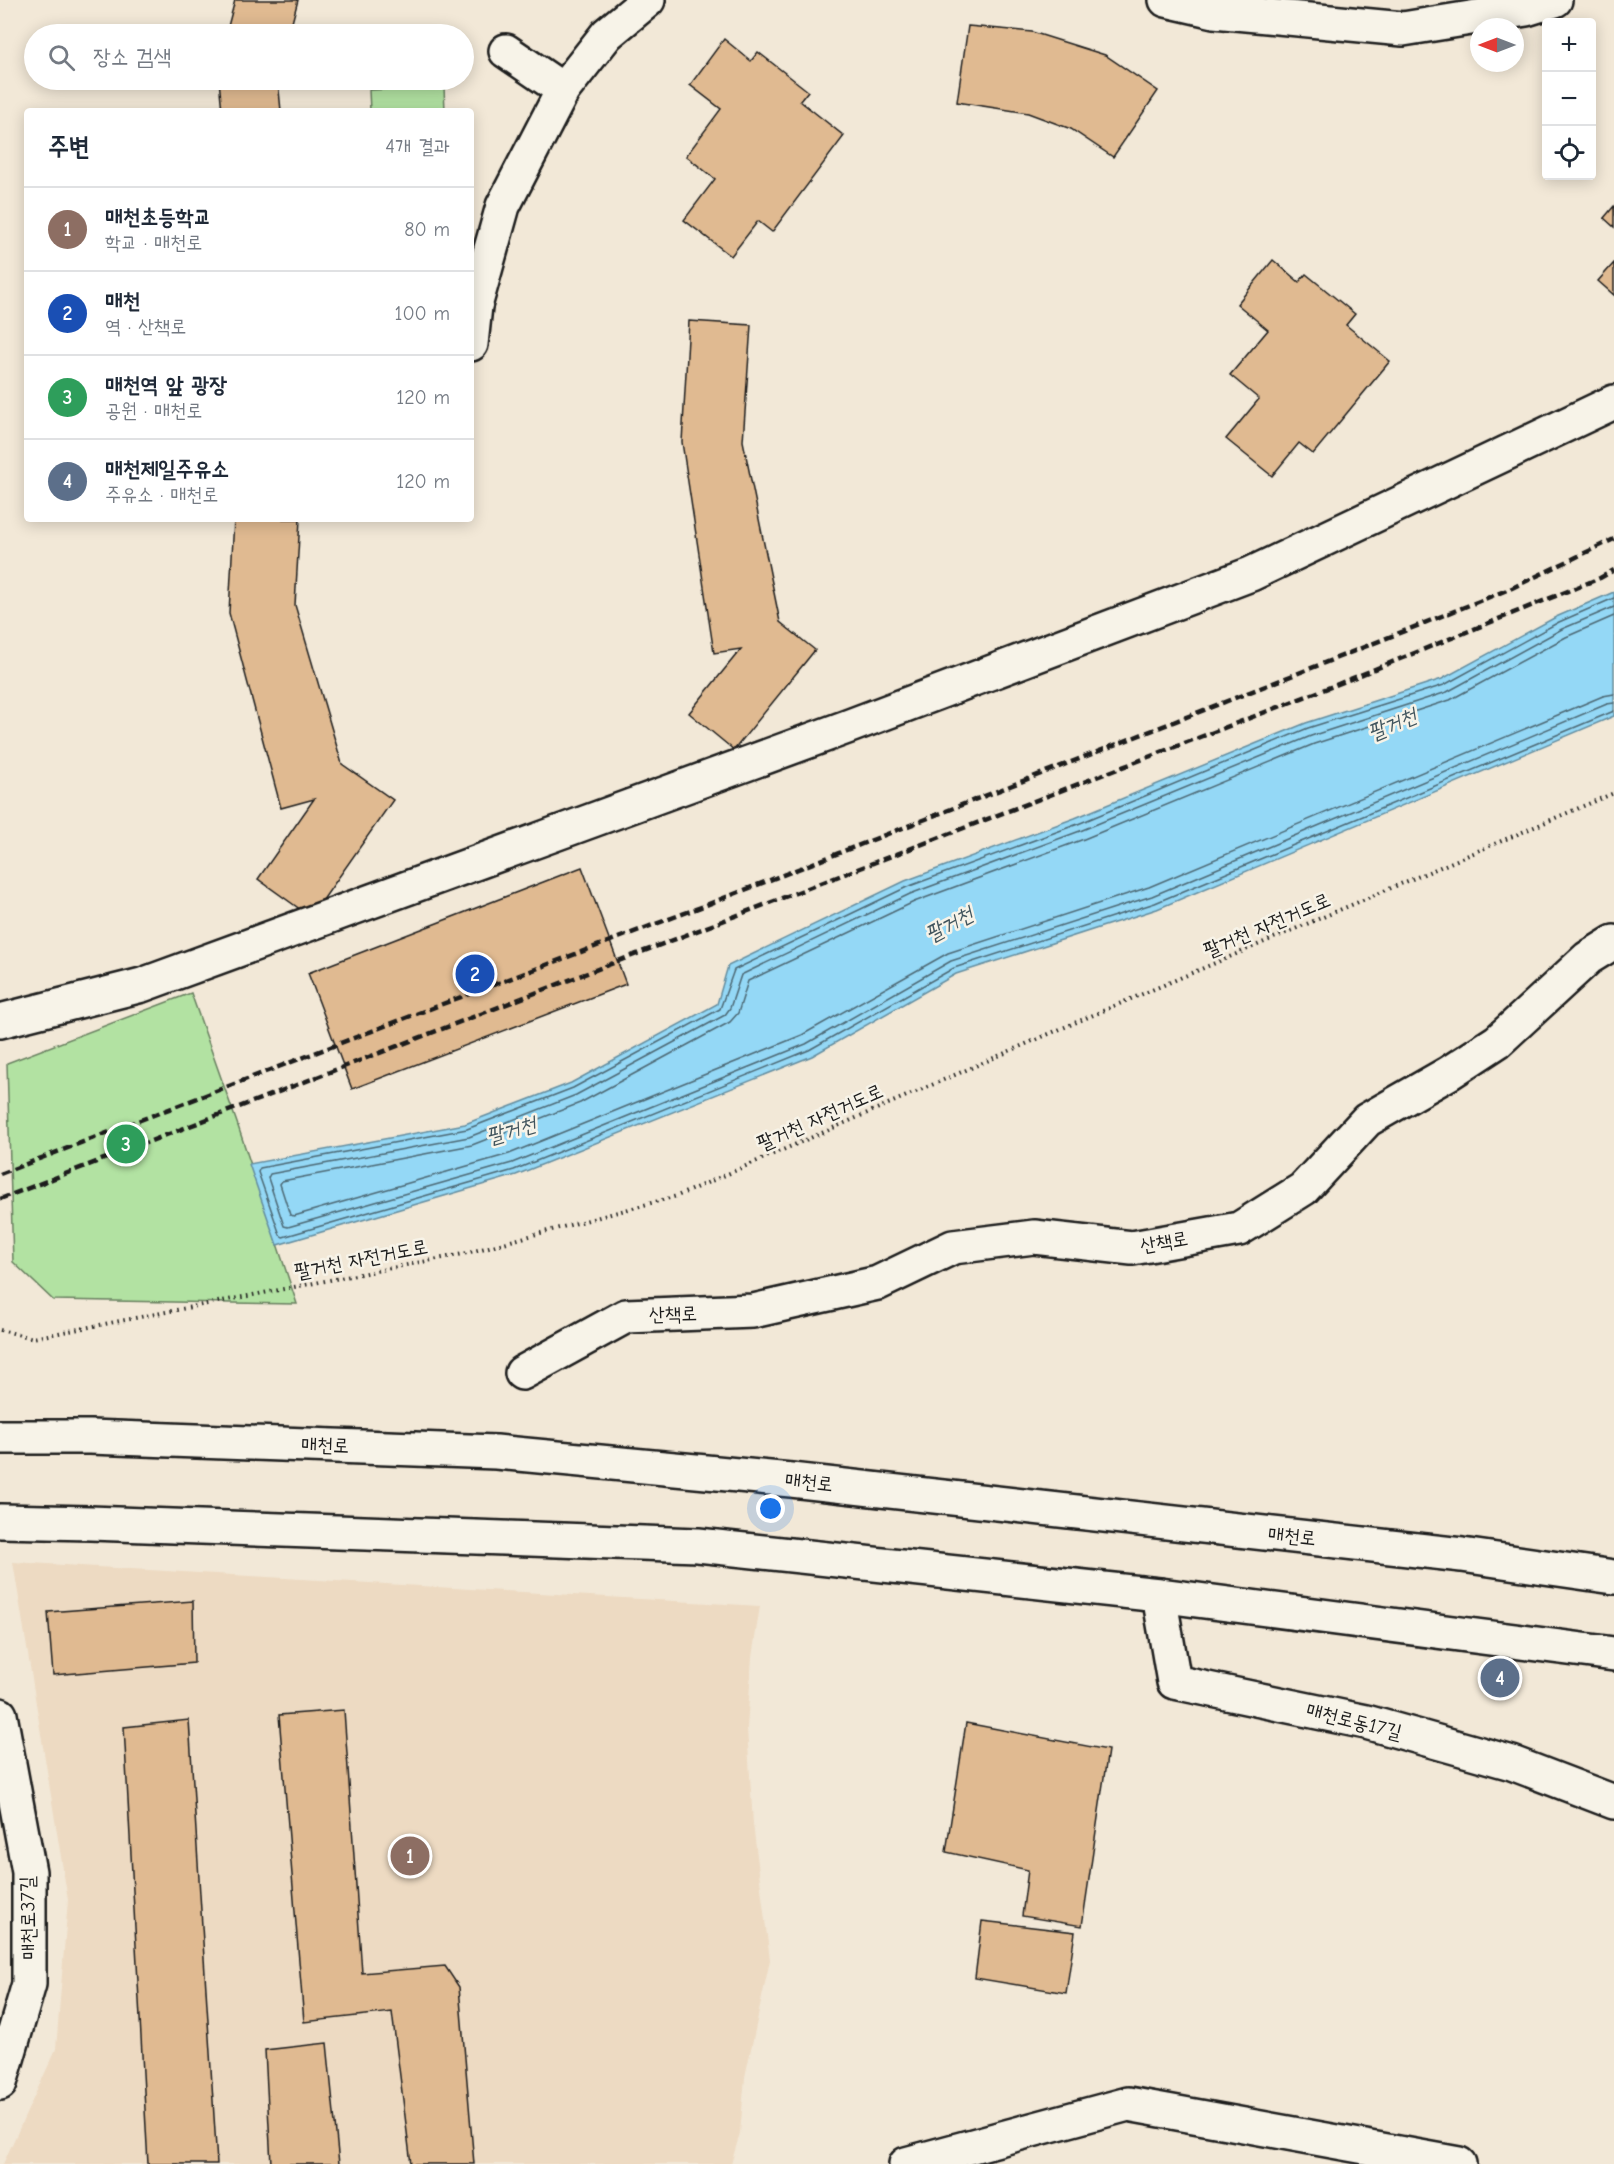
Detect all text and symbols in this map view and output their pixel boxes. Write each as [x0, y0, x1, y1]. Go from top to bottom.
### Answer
north arrow [1470, 18, 1524, 72]
map controls [1542, 18, 1596, 180]
button: + [1542, 18, 1596, 72]
search box [24, 24, 474, 90]
icon: search [45, 41, 78, 74]
text: 장소 검색 [93, 44, 171, 70]
button: − [1542, 72, 1596, 126]
button: locate [1542, 126, 1596, 180]
text: 주변 [48, 132, 90, 162]
text: 4개 결과 [385, 135, 450, 158]
text: 매천초등학교 [105, 204, 211, 230]
text: 1 [64, 218, 71, 241]
text: 80 m [404, 218, 450, 241]
text: 학교 · 매천로 [105, 231, 202, 254]
text: 매천 [105, 288, 140, 314]
text: 2 [63, 302, 72, 325]
text: 100 m [395, 302, 450, 325]
text: 역 · 산책로 [105, 315, 186, 338]
text: 매천역 앞 광장 [105, 372, 227, 398]
text: 3 [63, 386, 72, 409]
text: 120 m [396, 386, 450, 409]
text: 공원 · 매천로 [105, 399, 202, 422]
text: 매천제일주유소 [105, 456, 229, 482]
text: 4 [63, 470, 72, 493]
text: 120 m [396, 470, 450, 493]
text: 주유소 · 매천로 [105, 483, 218, 506]
water label: 팔거천 [1364, 702, 1422, 745]
street label: 팔거천 자전거도로 [1200, 888, 1334, 962]
water label: 팔거천 [921, 901, 979, 946]
pin: 2 [456, 952, 494, 996]
street label: 팔거천 자전거도로 [753, 1079, 887, 1155]
water label: 팔거천 [483, 1111, 541, 1149]
pin: 3 [106, 1122, 146, 1166]
street label: 산책로 [1138, 1226, 1190, 1258]
street label: 팔거천 자전거도로 [292, 1235, 430, 1283]
street label: 산책로 [648, 1302, 698, 1326]
street label: 매천로 [300, 1433, 350, 1457]
street label: 매천로 [784, 1468, 834, 1496]
your location [756, 1494, 785, 1523]
street label: 매천로 [1267, 1522, 1317, 1550]
pin: 4 [1480, 1656, 1520, 1700]
street label: 매천로동17길 [1304, 1698, 1404, 1744]
pin: 1 [390, 1834, 430, 1878]
street label: 매천로37길 [16, 1876, 40, 1960]

